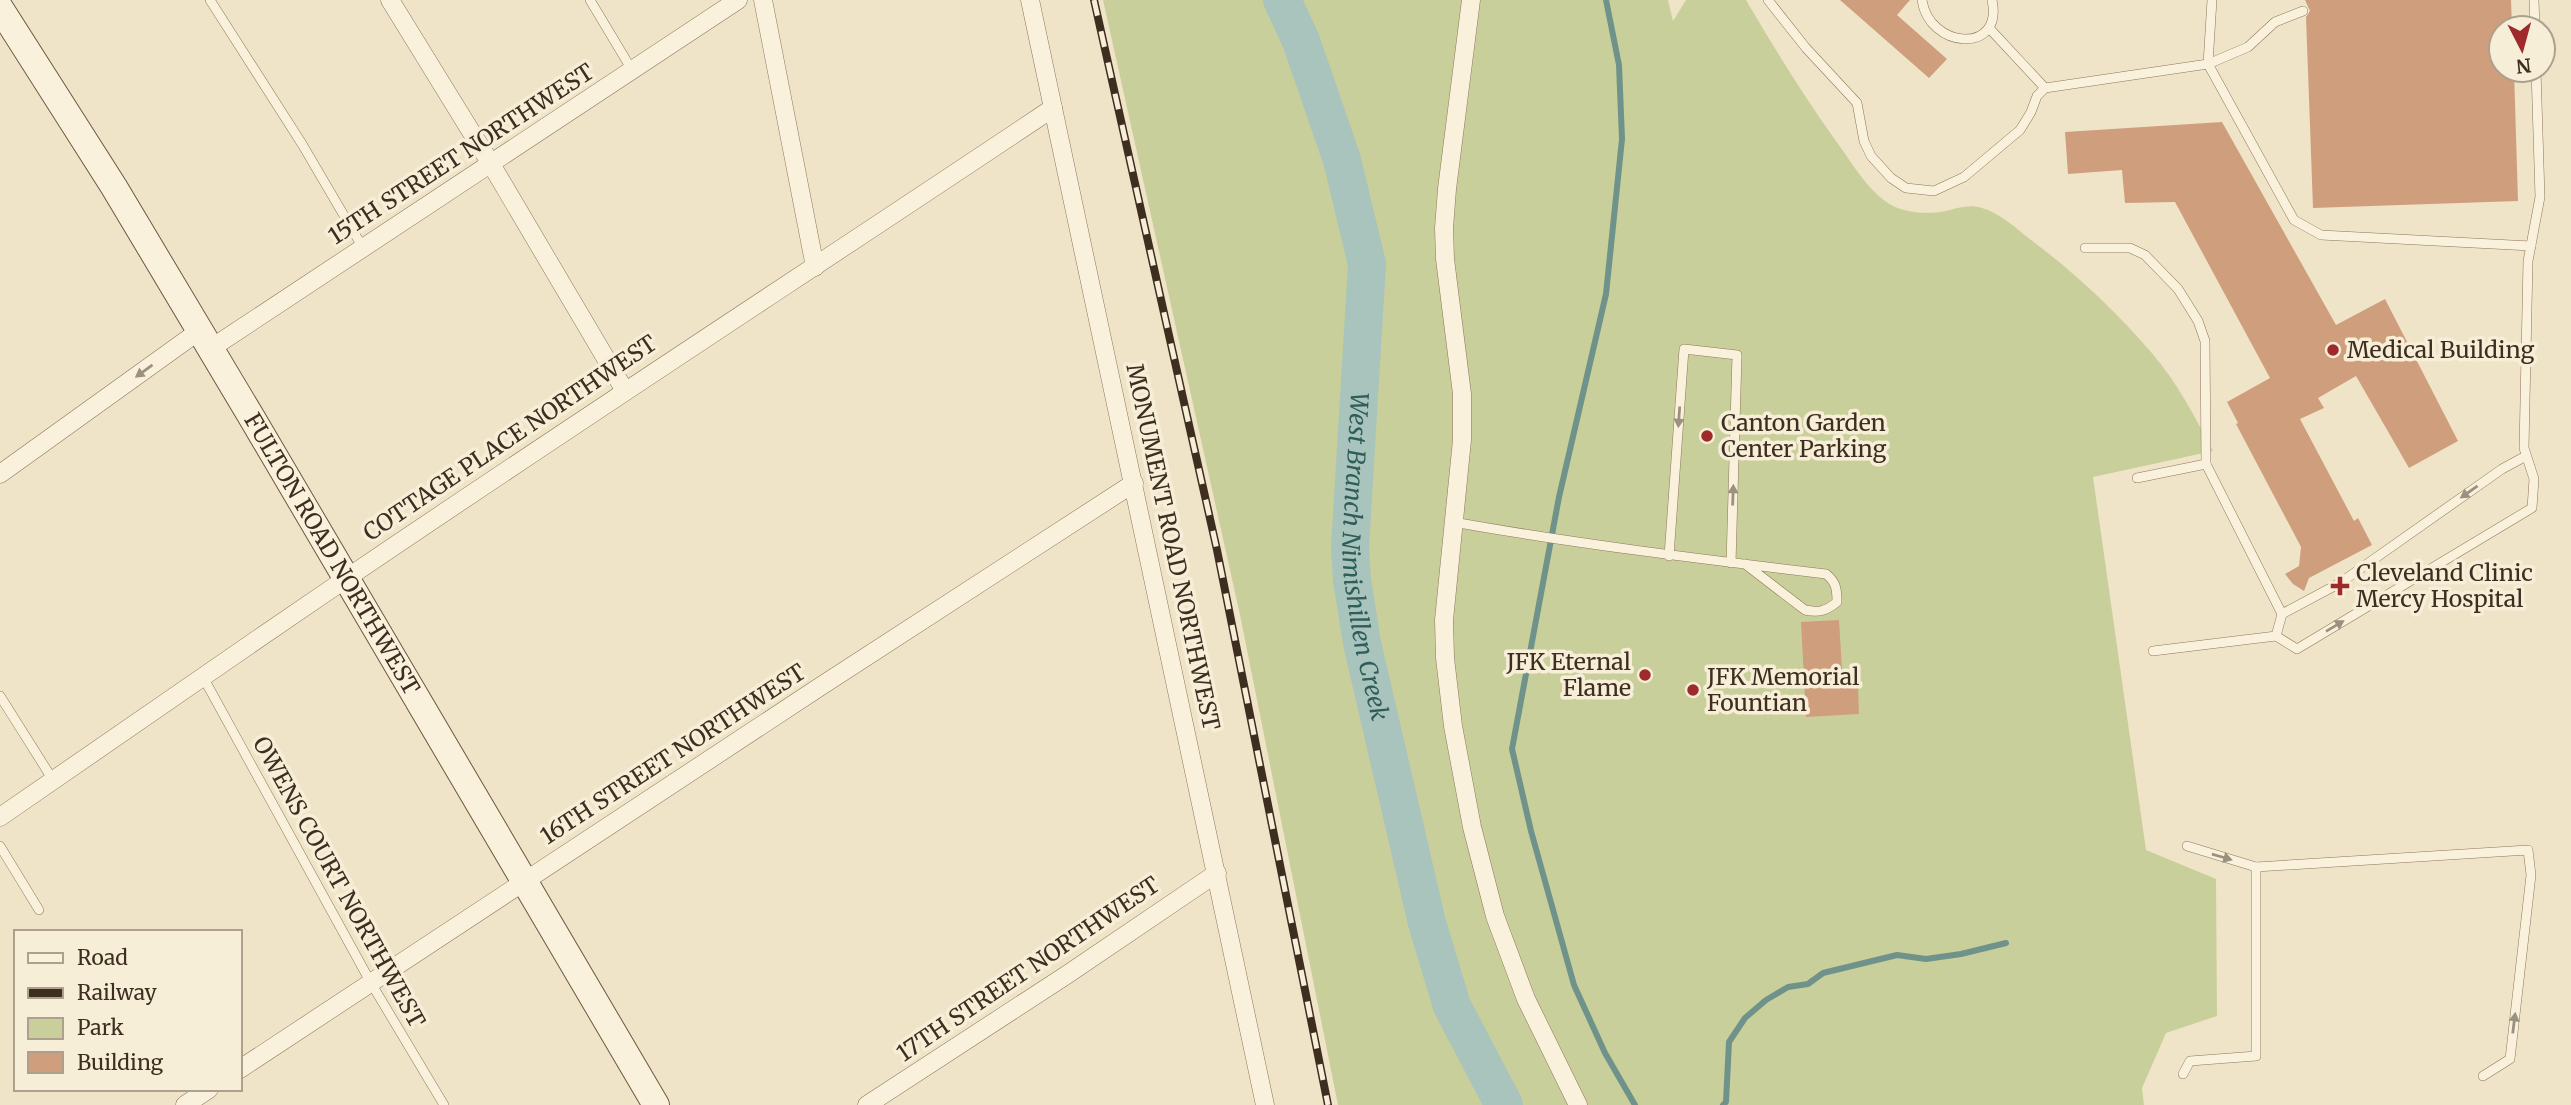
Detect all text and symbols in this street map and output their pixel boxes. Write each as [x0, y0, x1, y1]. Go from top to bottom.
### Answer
north arrow [2487, 14, 2557, 84]
text: N [2515, 53, 2532, 79]
street label: 15TH STREET NORTHWEST [323, 57, 599, 250]
street label: COTTAGE PLACE NORTHWEST [357, 328, 662, 547]
place label: Medical Building [2347, 335, 2534, 364]
marker: Medical Building [2325, 342, 2341, 358]
street label: MONUMENT ROAD NORTHWEST [1120, 361, 1227, 733]
one-way arrow [135, 364, 153, 378]
water label: West Branch Nimishillen Creek [1335, 391, 1395, 723]
one-way arrow [1673, 406, 1684, 428]
street label: FULTON ROAD NORTHWEST [238, 408, 426, 700]
place label: Canton Garden Center Parking [1721, 408, 1887, 463]
marker: Canton Garden Center Parking [1699, 428, 1715, 444]
one-way arrow [1728, 483, 1739, 505]
one-way arrow [2460, 485, 2478, 499]
place label: Cleveland Clinic Mercy Hospital [2356, 558, 2533, 613]
marker: Cleveland Clinic Mercy Hospital [2330, 576, 2350, 596]
one-way arrow [2325, 620, 2344, 632]
place label: JFK Eternal Flame [1506, 647, 1631, 702]
street label: 16TH STREET NORTHWEST [535, 657, 811, 850]
place label: JFK Memorial Fountian [1706, 662, 1859, 717]
marker: JFK Eternal Flame [1637, 667, 1653, 683]
marker: JFK Memorial Fountian [1685, 682, 1701, 698]
street label: OWENS COURT NORTHWEST [247, 731, 432, 1032]
one-way arrow [2211, 852, 2232, 862]
street label: 17TH STREET NORTHWEST [891, 870, 1165, 1067]
legend [14, 930, 242, 1091]
text: Road [77, 944, 128, 971]
text: Railway [77, 979, 158, 1006]
one-way arrow [2509, 1012, 2520, 1034]
text: Park [77, 1014, 124, 1041]
text: Building [77, 1049, 164, 1076]

